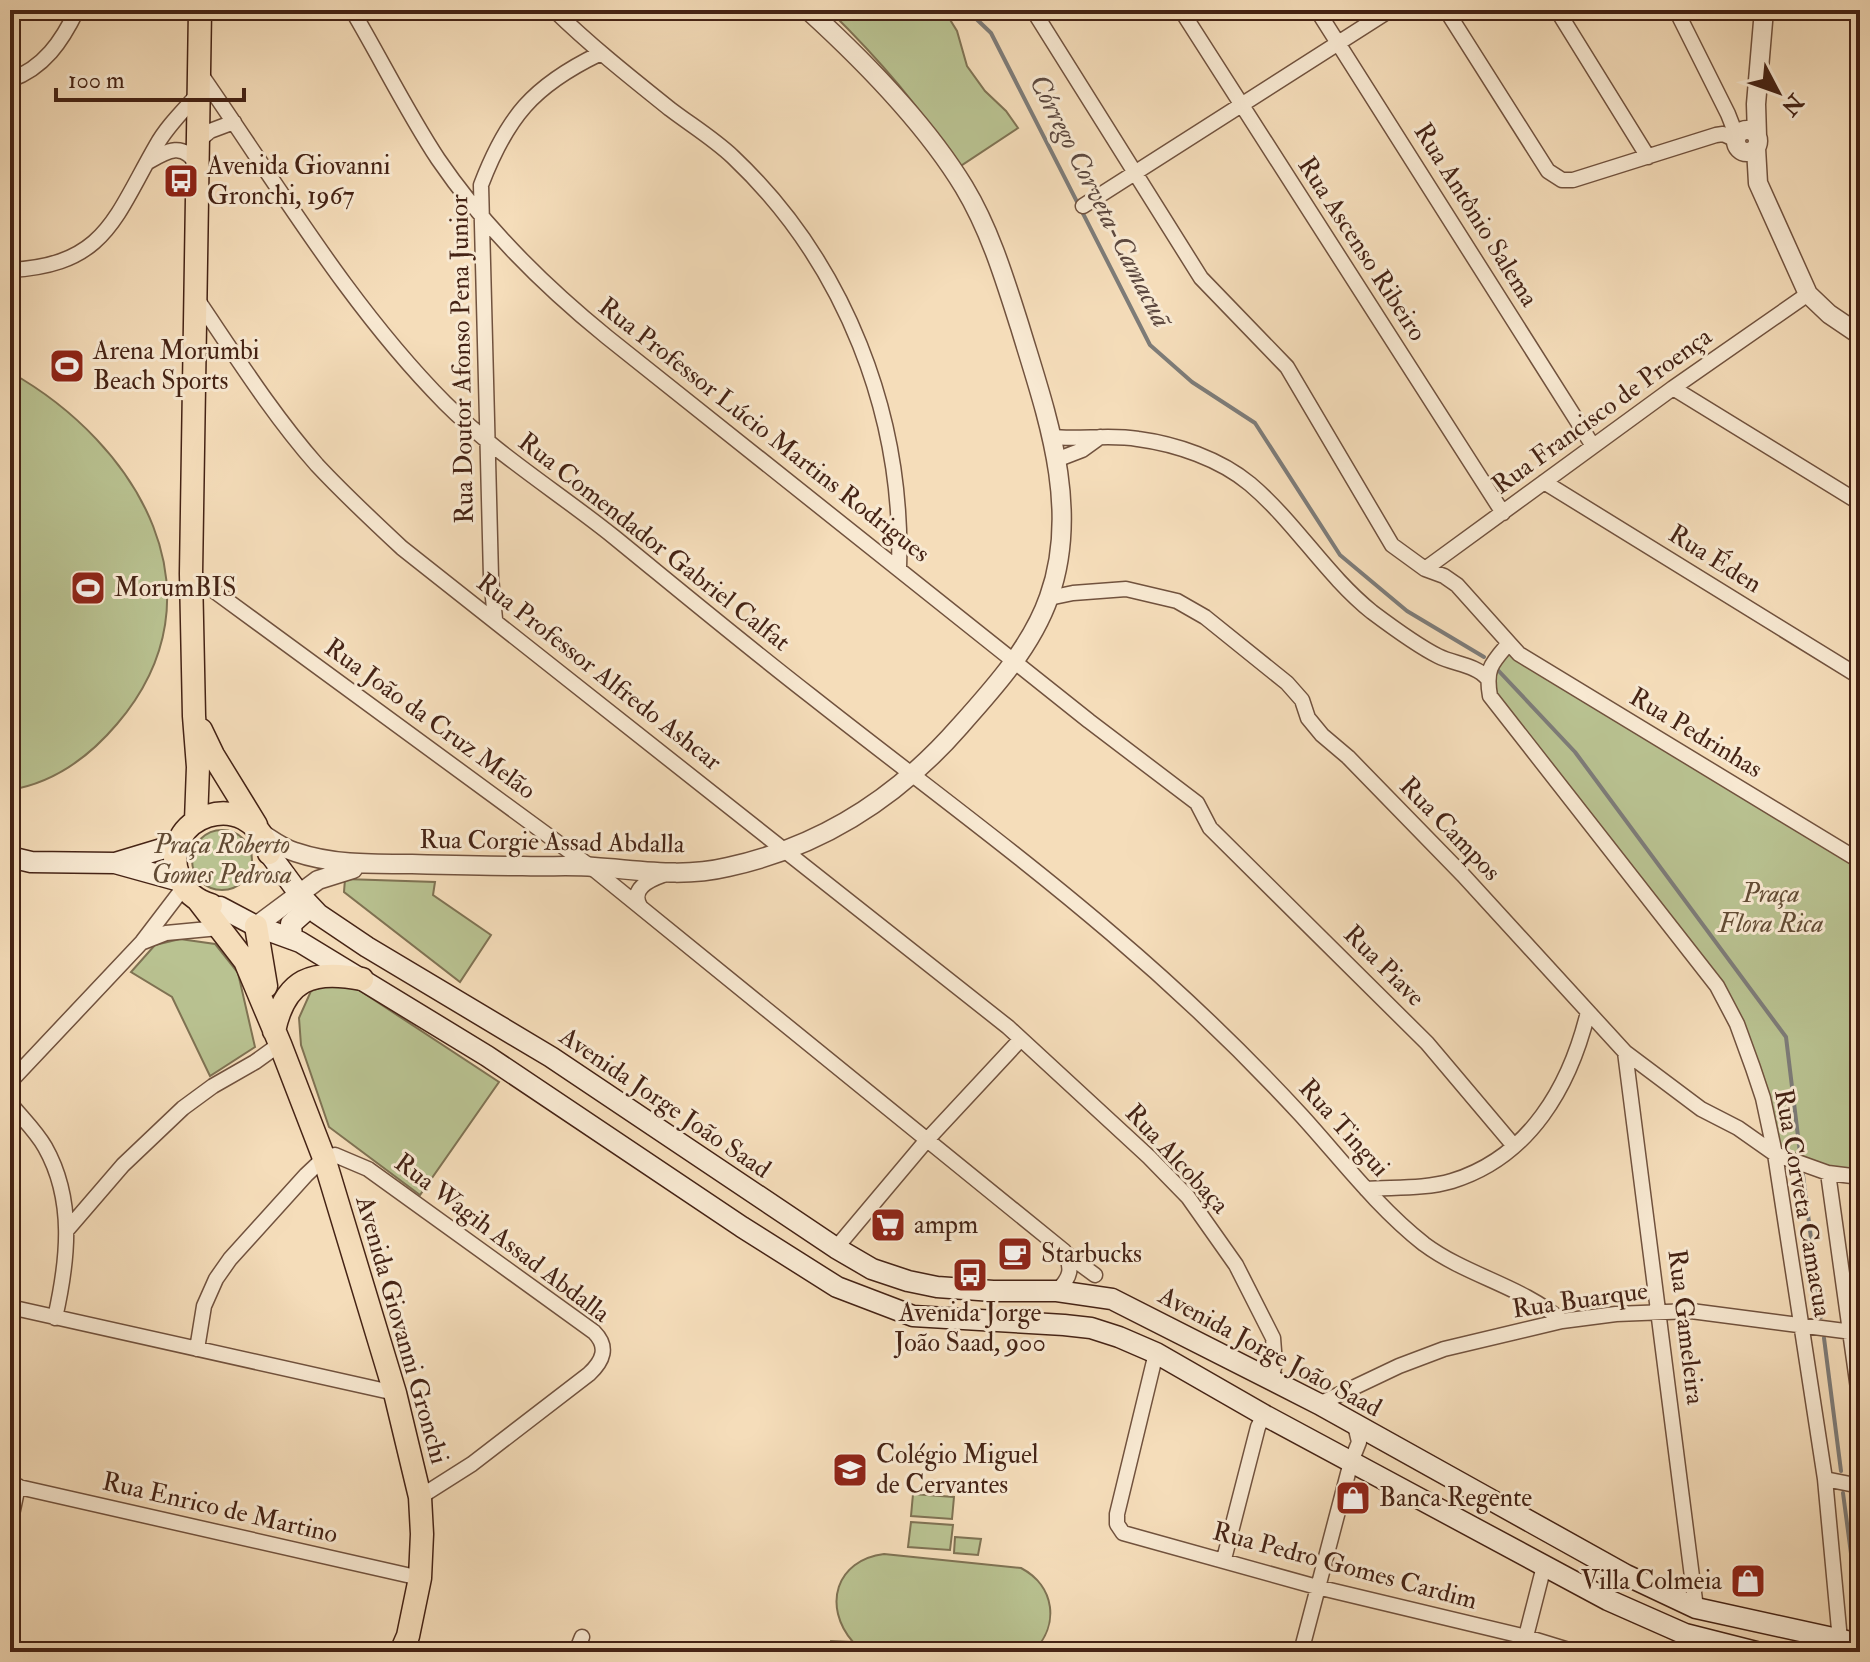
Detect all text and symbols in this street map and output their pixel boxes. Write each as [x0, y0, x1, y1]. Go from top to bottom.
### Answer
scale bar [56, 52, 244, 102]
north arrow [1738, 52, 1818, 132]
text: 100 m [68, 65, 125, 96]
water label: Córrego Corveta-Camacuã [1021, 69, 1180, 335]
text: N [1775, 87, 1810, 121]
street label: Rua Antônio Salema [1407, 117, 1545, 313]
place label: Avenida Giovanni Gronchi, 1967 [206, 150, 390, 212]
street label: Rua Ascenso Ribeiro [1291, 151, 1433, 347]
bus stop icon: Avenida Giovanni Gronchi, 1967 [162, 162, 200, 200]
street label: Rua Doutor Afonso Pena Junior [443, 194, 481, 524]
street label: Rua Professor Lúcio Martins Rodrigues [592, 290, 936, 570]
street label: Rua Francisco de Proença [1486, 320, 1718, 501]
place label: Arena Morumbi Beach Sports [92, 335, 260, 398]
sports icon: Arena Morumbi Beach Sports [48, 347, 86, 385]
street label: Rua Comendador Gabriel Calfat [512, 426, 796, 658]
street label: Rua Éden [1663, 516, 1769, 600]
street label: Rua Professor Alfredo Ashcar [470, 566, 728, 778]
sports icon: MorumBIS [69, 569, 107, 607]
place label: MorumBIS [114, 572, 236, 604]
street label: Rua João da Cruz Melão [318, 632, 542, 806]
street label: Rua Pedrinhas [1624, 681, 1768, 785]
street label: Rua Campos [1392, 770, 1508, 888]
street label: Rua Corgie Assad Abdalla [419, 824, 685, 860]
park label: Praça Roberto Gomes Pedrosa [152, 829, 292, 891]
park label: Praça Flora Rica [1717, 878, 1823, 940]
street label: Rua Piave [1337, 919, 1432, 1014]
street label: Avenida Jorge João Saad [552, 1020, 777, 1186]
street label: Rua Tingui [1292, 1072, 1396, 1184]
street label: Rua Corveta Camacua [1767, 1086, 1839, 1320]
street label: Rua Alcobaça [1118, 1097, 1236, 1221]
street label: Rua Wagih Assad Abdalla [388, 1146, 616, 1330]
street label: Avenida Giovanni Gronchi [348, 1191, 456, 1468]
supermarket icon: ampm [869, 1206, 907, 1244]
place label: ampm [914, 1209, 978, 1242]
cafe icon: Starbucks [996, 1235, 1034, 1273]
place label: Starbucks [1041, 1238, 1142, 1270]
street label: Rua Gameleira [1661, 1248, 1711, 1407]
bus stop icon: Avenida Jorge João Saad, 900 [951, 1256, 989, 1294]
street label: Rua Buarque [1510, 1275, 1650, 1325]
street label: Avenida Jorge João Saad [1152, 1279, 1387, 1424]
place label: Avenida Jorge João Saad, 900 [893, 1297, 1046, 1359]
place label: Colégio Miguel de Cervantes [876, 1439, 1039, 1501]
school or university icon: Colégio Miguel de Cervantes [831, 1451, 869, 1489]
street label: Rua Enrico de Martino [99, 1465, 341, 1551]
shop icon: Banca Regente [1334, 1479, 1372, 1517]
place label: Banca Regente [1379, 1482, 1532, 1514]
street label: Rua Pedro Gomes Cardim [1209, 1515, 1481, 1617]
shop icon: Villa Colmeia [1729, 1562, 1767, 1600]
place label: Villa Colmeia [1581, 1565, 1722, 1597]

